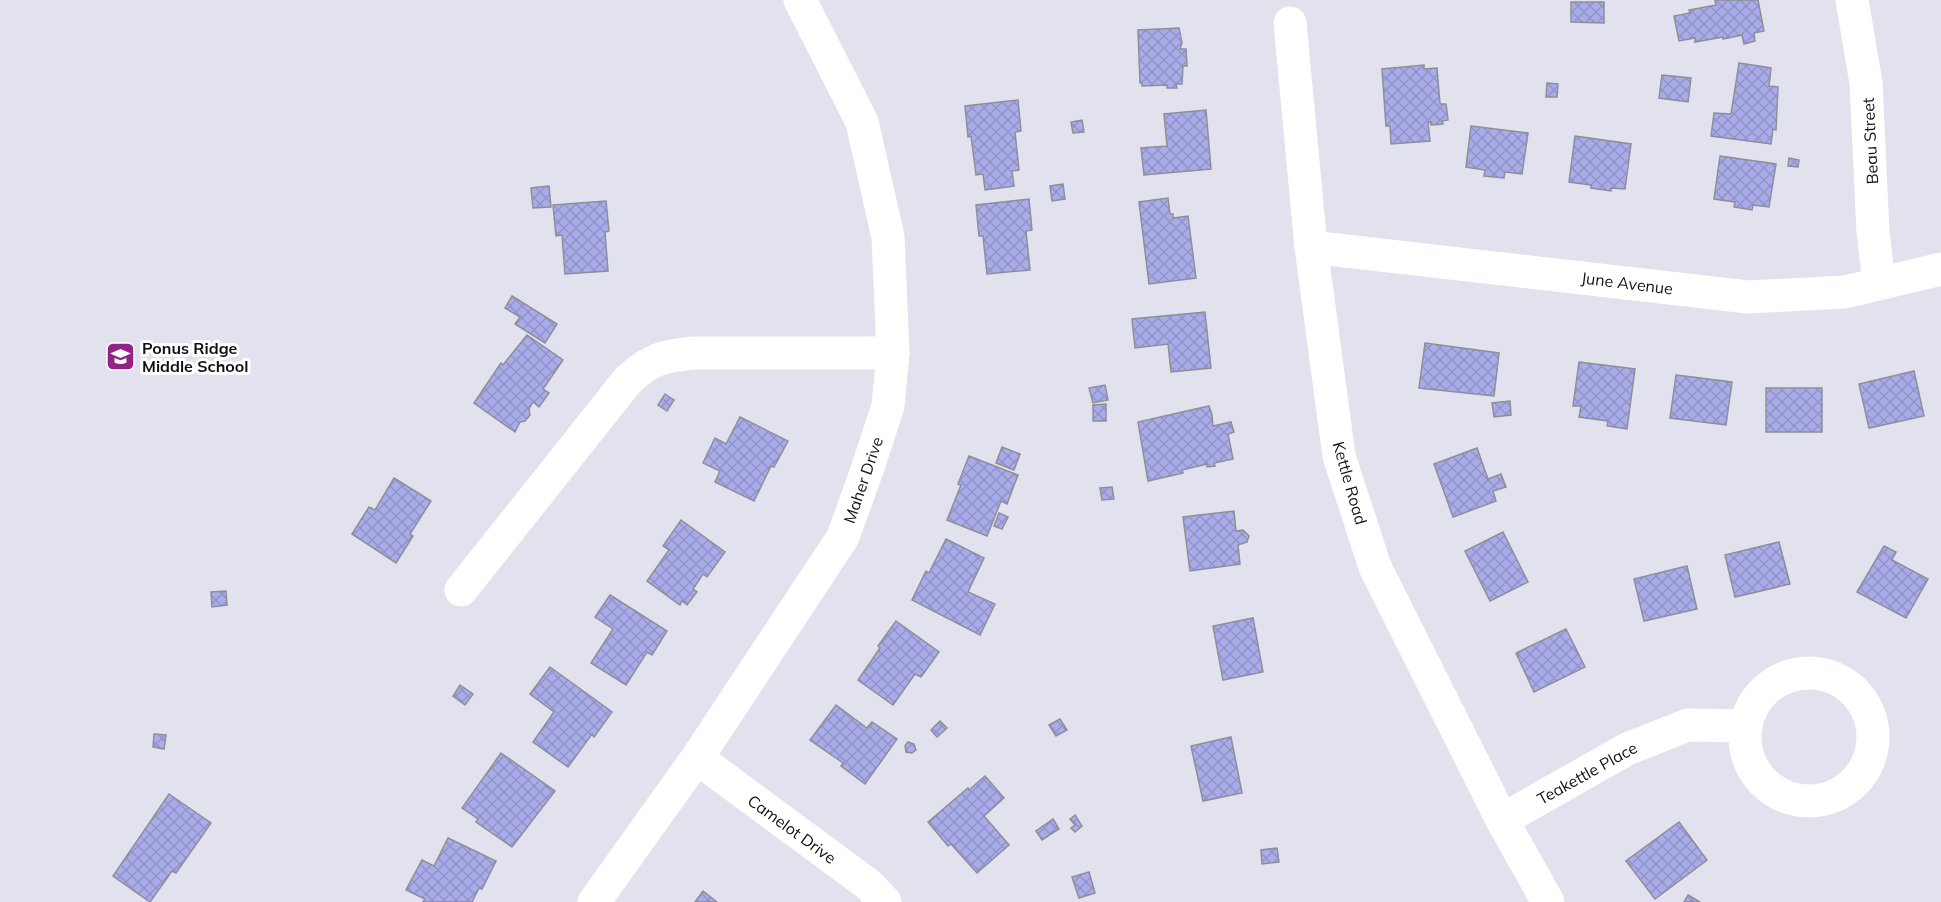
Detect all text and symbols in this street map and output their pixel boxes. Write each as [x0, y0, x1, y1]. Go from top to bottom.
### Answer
street label: Beau Street [1858, 97, 1882, 185]
street label: June Avenue [1580, 267, 1674, 299]
place label: Ponus Ridge Middle School [142, 338, 248, 376]
school or university icon: Ponus Ridge Middle School [105, 341, 137, 373]
street label: Maher Drive [839, 434, 887, 526]
street label: Kettle Road [1329, 439, 1371, 527]
street label: Teakettle Place [1533, 737, 1641, 809]
street label: Camelot Drive [744, 790, 840, 868]

